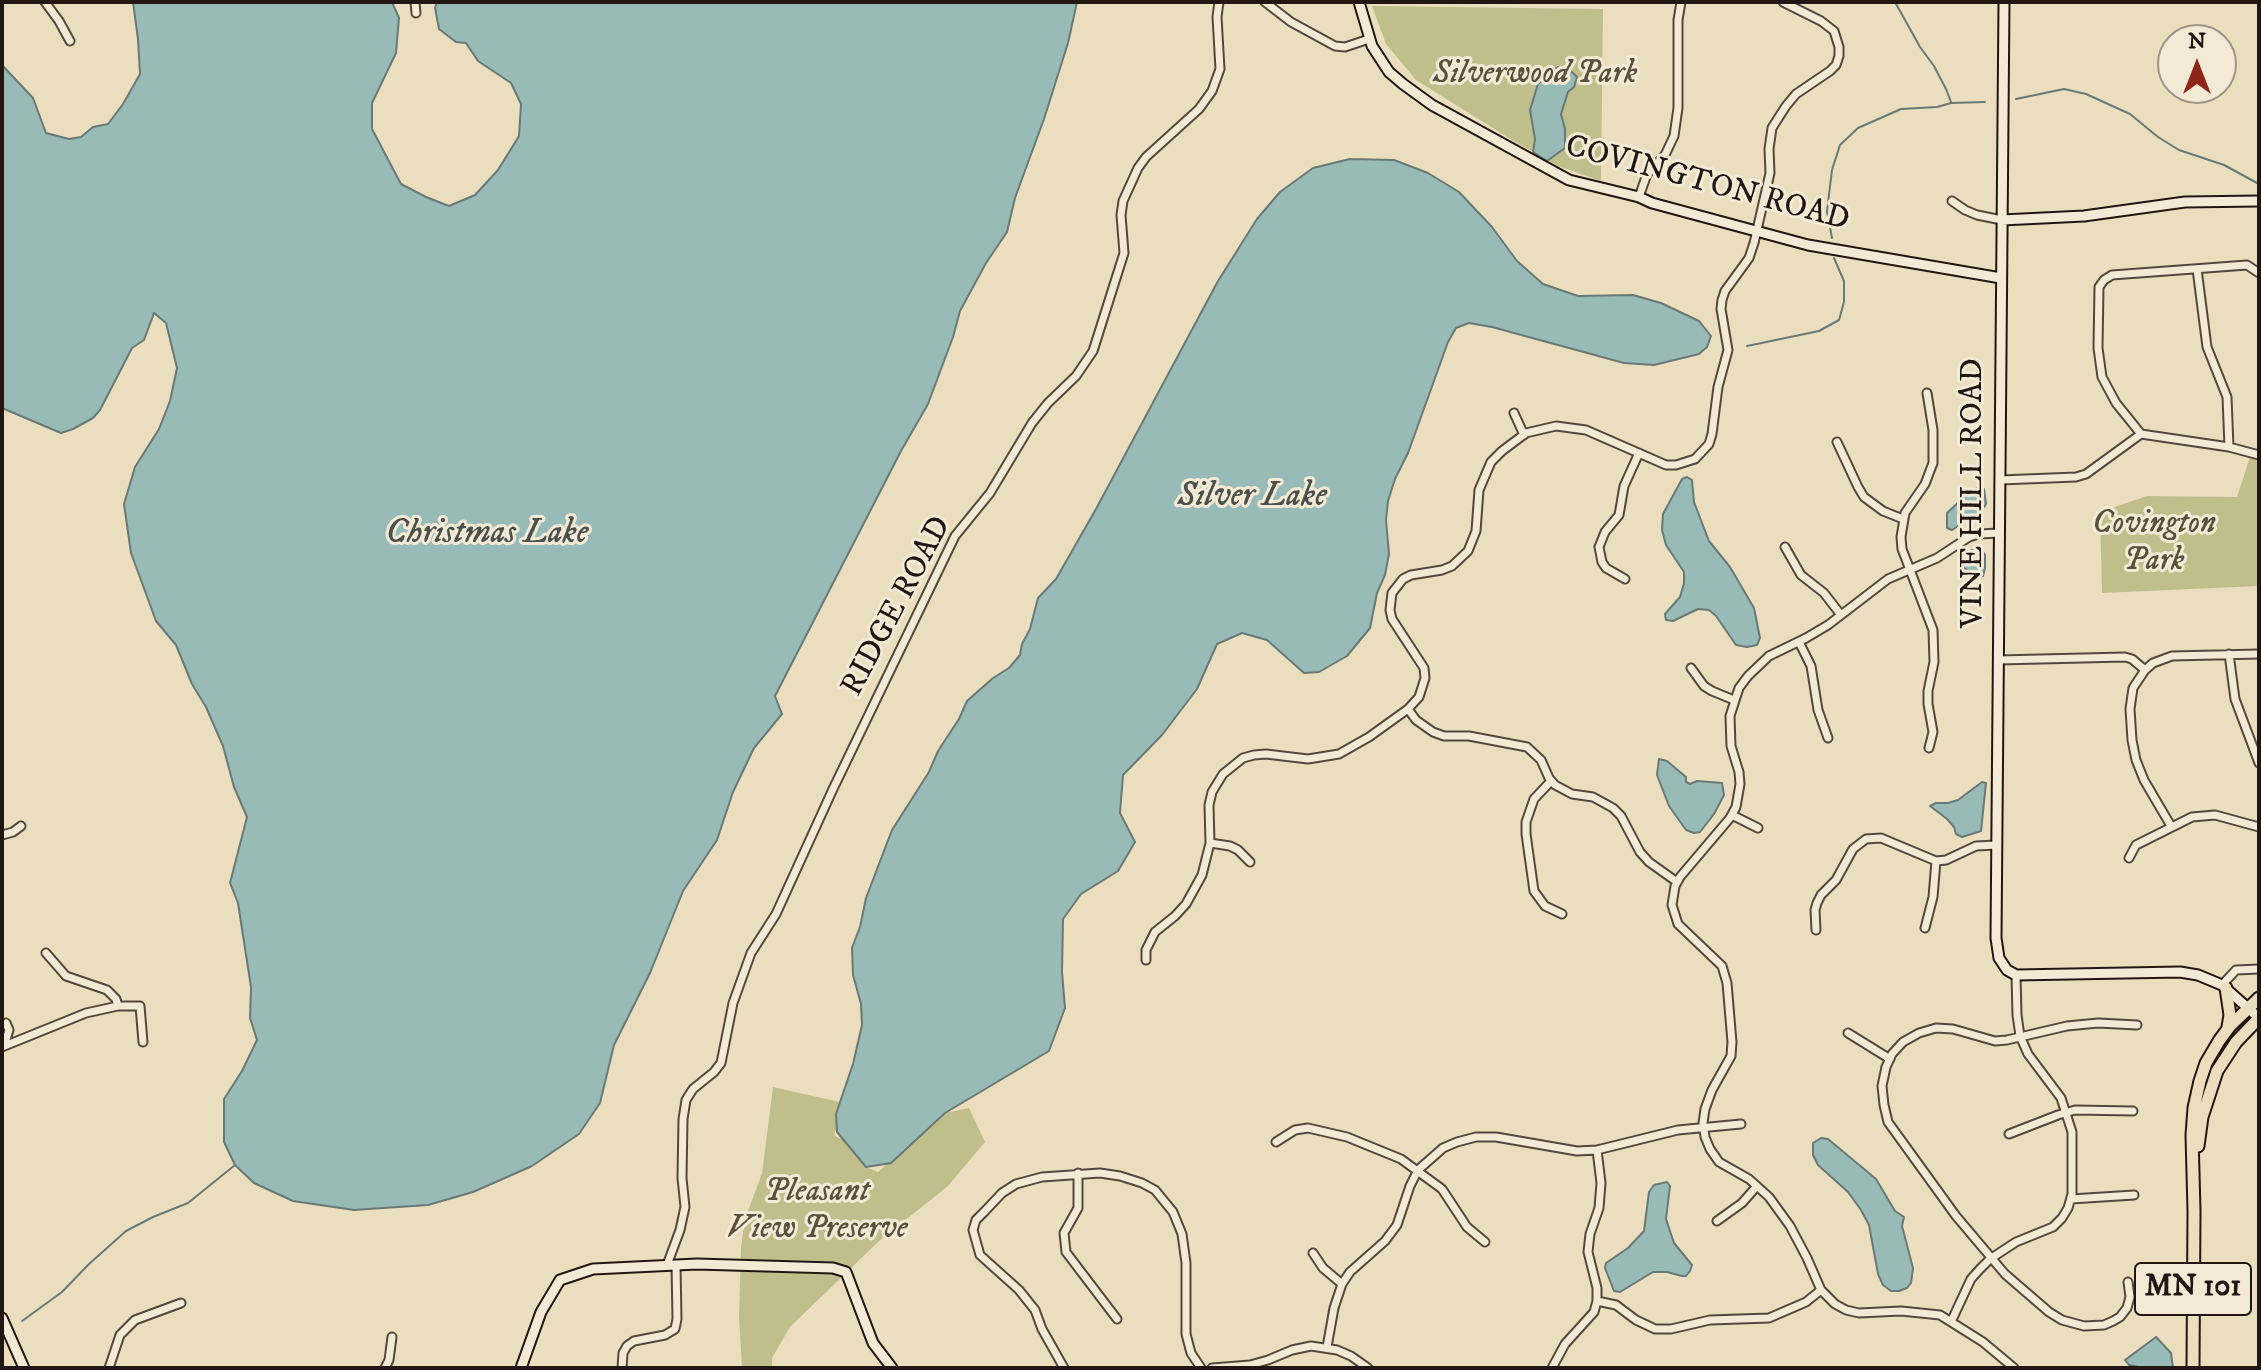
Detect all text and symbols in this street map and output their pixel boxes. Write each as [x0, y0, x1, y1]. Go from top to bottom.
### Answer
north arrow [2157, 24, 2237, 104]
text: N [2188, 28, 2206, 55]
park label: Silverwood Park [1433, 56, 1637, 94]
street label: COVINGTON ROAD [1561, 129, 1853, 241]
street label: VINE HILL ROAD [1955, 358, 1993, 628]
water label: Silver Lake [1177, 478, 1327, 518]
park label: Covington Park [2092, 506, 2216, 581]
street label: RIDGE ROAD [835, 511, 961, 703]
water label: Christmas Lake [386, 515, 588, 555]
park label: Pleasant View Preserve [726, 1174, 908, 1249]
road number: MN 101 [2135, 1263, 2251, 1315]

